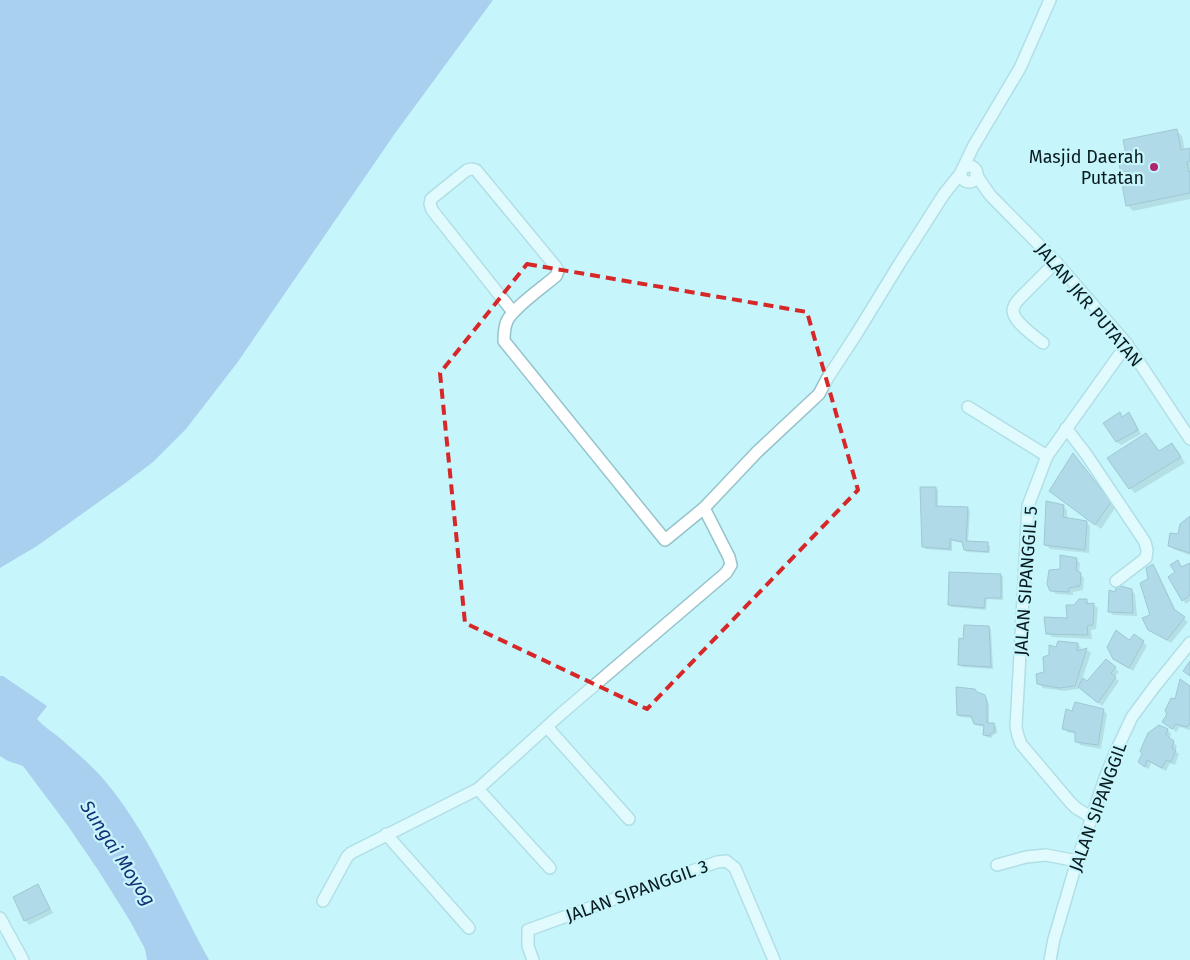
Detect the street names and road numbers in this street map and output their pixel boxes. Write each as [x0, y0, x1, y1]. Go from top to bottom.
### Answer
street label: JALAN JKR PUTATAN [1031, 239, 1147, 371]
street label: JALAN SIPANGGIL 5 [1010, 505, 1042, 657]
street label: JALAN SIPANGGIL [1064, 739, 1132, 875]
street label: JALAN SIPANGGIL 3 [563, 855, 711, 927]

